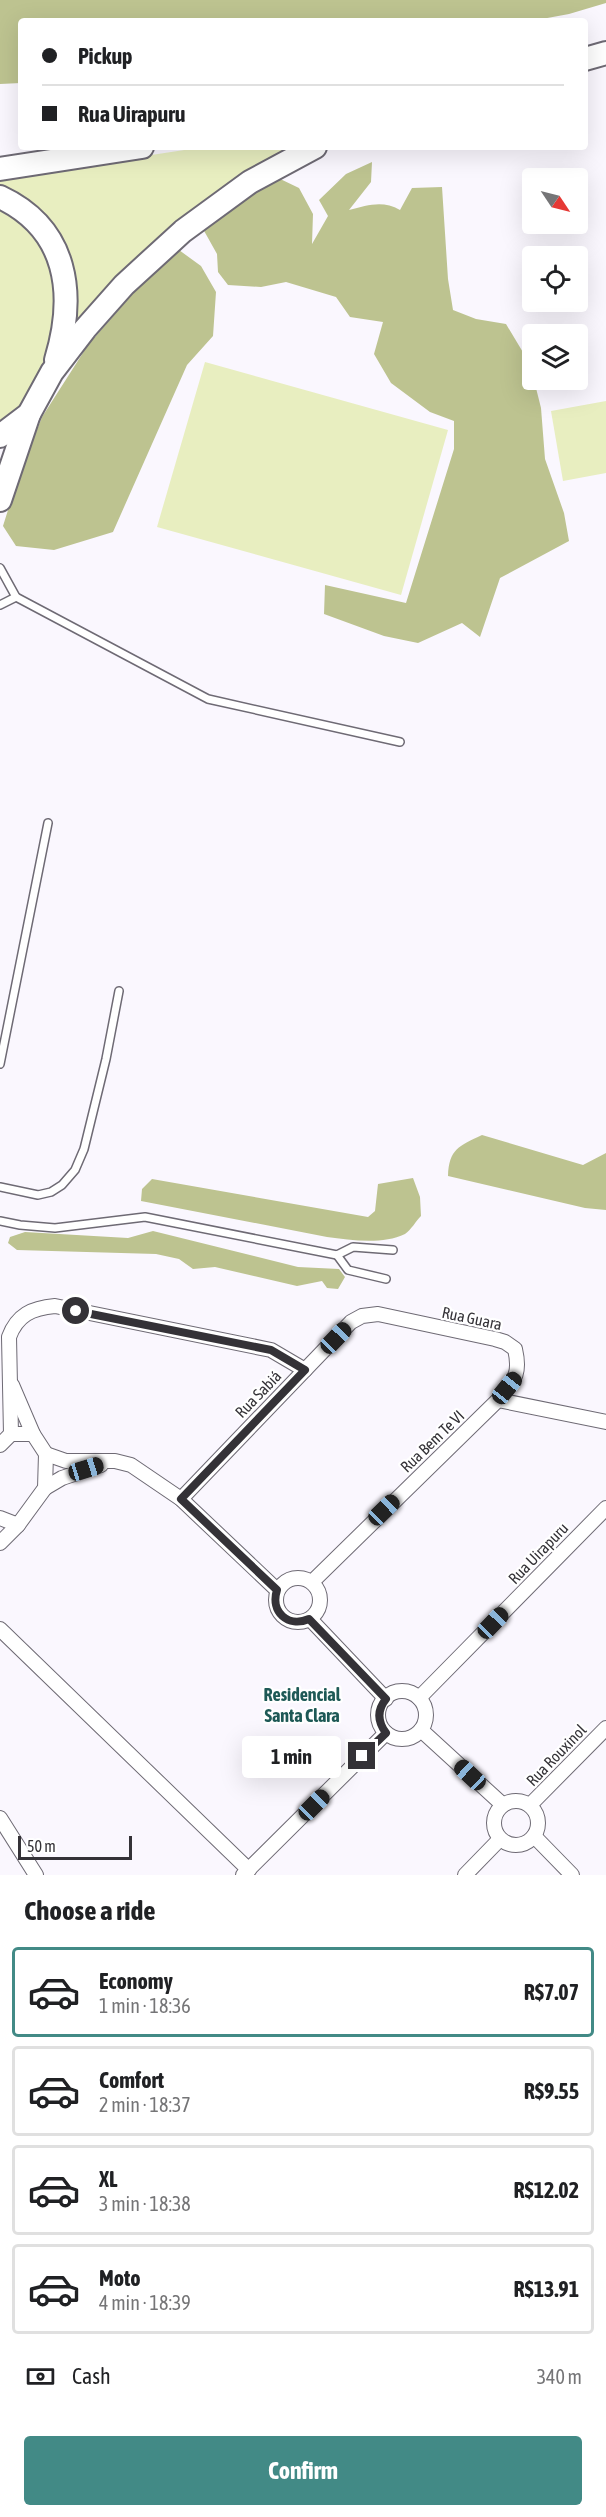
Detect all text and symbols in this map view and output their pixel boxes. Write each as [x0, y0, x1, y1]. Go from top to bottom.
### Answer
text: Pickup [78, 43, 133, 69]
text: Rua Uirapuru [78, 101, 185, 127]
north arrow [522, 168, 588, 234]
map controls [522, 168, 588, 390]
button: locate [522, 246, 588, 312]
button: layers [522, 324, 588, 390]
route start [62, 1297, 89, 1324]
street label: Rua Guara [440, 1303, 504, 1333]
car [317, 1319, 355, 1357]
street label: Rua Sabiá [231, 1367, 285, 1421]
car [489, 1368, 525, 1408]
street label: Rua Bem Te VI [396, 1406, 468, 1476]
car [66, 1455, 106, 1483]
car [365, 1491, 403, 1529]
street label: Rua Uirapuru [504, 1519, 572, 1588]
car [474, 1604, 512, 1642]
district label: Residencial Santa Clara [263, 1684, 341, 1726]
street label: Rua Rouxinol [522, 1720, 590, 1789]
callout: 1 min [242, 1735, 341, 1777]
route end [348, 1742, 375, 1769]
text: 1 min [271, 1745, 312, 1768]
car [451, 1756, 489, 1794]
car [295, 1786, 333, 1824]
scale bar [18, 1833, 132, 1860]
text: 50 m [27, 1837, 56, 1855]
text: Choose a ride [24, 1895, 156, 1926]
icon: car [27, 1965, 81, 2019]
text: Economy [99, 1968, 173, 1994]
text: R$7.07 [524, 1979, 579, 2005]
text: 1 min · 18:36 [99, 1994, 191, 2017]
icon: car [27, 2064, 81, 2118]
text: Comfort [99, 2067, 164, 2093]
text: R$9.55 [524, 2078, 579, 2104]
text: 2 min · 18:37 [99, 2093, 191, 2116]
icon: car [27, 2163, 81, 2217]
text: XL [99, 2166, 117, 2192]
text: R$12.02 [513, 2177, 579, 2203]
text: 3 min · 18:38 [99, 2192, 191, 2215]
icon: car [27, 2262, 81, 2316]
text: Moto [99, 2265, 141, 2291]
text: R$13.91 [513, 2276, 579, 2302]
text: 4 min · 18:39 [99, 2291, 191, 2314]
icon: cash [24, 2360, 57, 2393]
text: Cash [72, 2363, 111, 2389]
text: 340 m [537, 2365, 582, 2388]
button: Confirm [24, 2436, 582, 2505]

